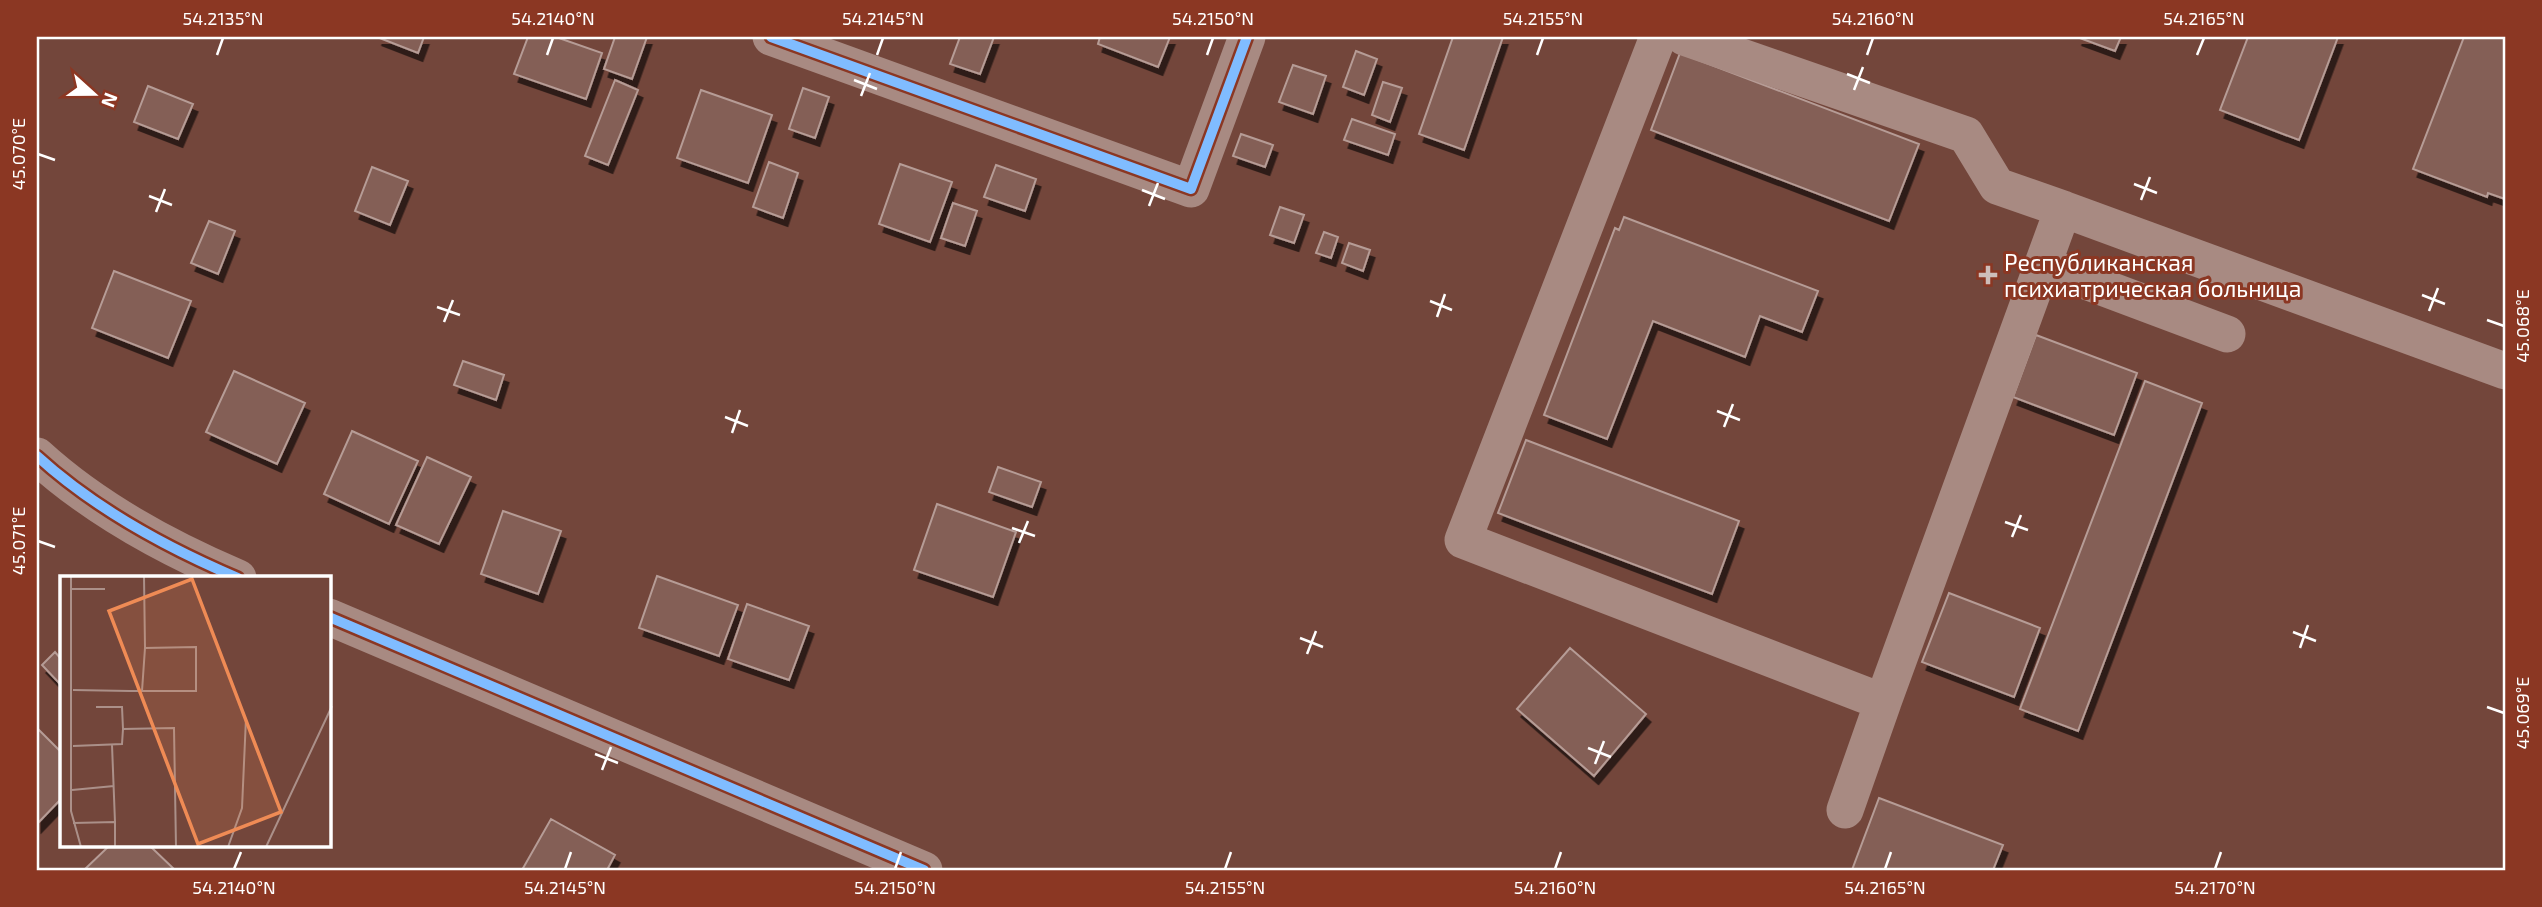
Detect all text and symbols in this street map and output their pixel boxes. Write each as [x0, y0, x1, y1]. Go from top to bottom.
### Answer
text: 54.2135°N [183, 7, 264, 29]
text: 54.2140°N [511, 7, 595, 29]
text: 54.2145°N [842, 7, 924, 29]
text: 54.2150°N [1172, 7, 1254, 29]
text: 54.2155°N [1503, 7, 1583, 29]
text: 54.2160°N [1832, 7, 1914, 29]
text: 54.2165°N [2163, 7, 2245, 29]
north arrow [60, 60, 130, 130]
text: N [97, 90, 124, 111]
text: 45.070°E [7, 118, 29, 190]
place label: Республиканская психиатрическая больница [2004, 248, 2301, 302]
marker: Республиканская психиатрическая больница [1978, 265, 1998, 285]
text: 45.068°E [2511, 289, 2533, 363]
text: 45.071°E [7, 507, 29, 575]
inset map [60, 576, 331, 848]
text: 45.069°E [2511, 677, 2533, 749]
text: 54.2140°N [192, 876, 276, 898]
text: 54.2145°N [524, 876, 606, 898]
text: 54.2150°N [854, 876, 936, 898]
text: 54.2155°N [1185, 876, 1265, 898]
text: 54.2160°N [1514, 876, 1596, 898]
text: 54.2165°N [1844, 876, 1926, 898]
text: 54.2170°N [2174, 876, 2256, 898]

